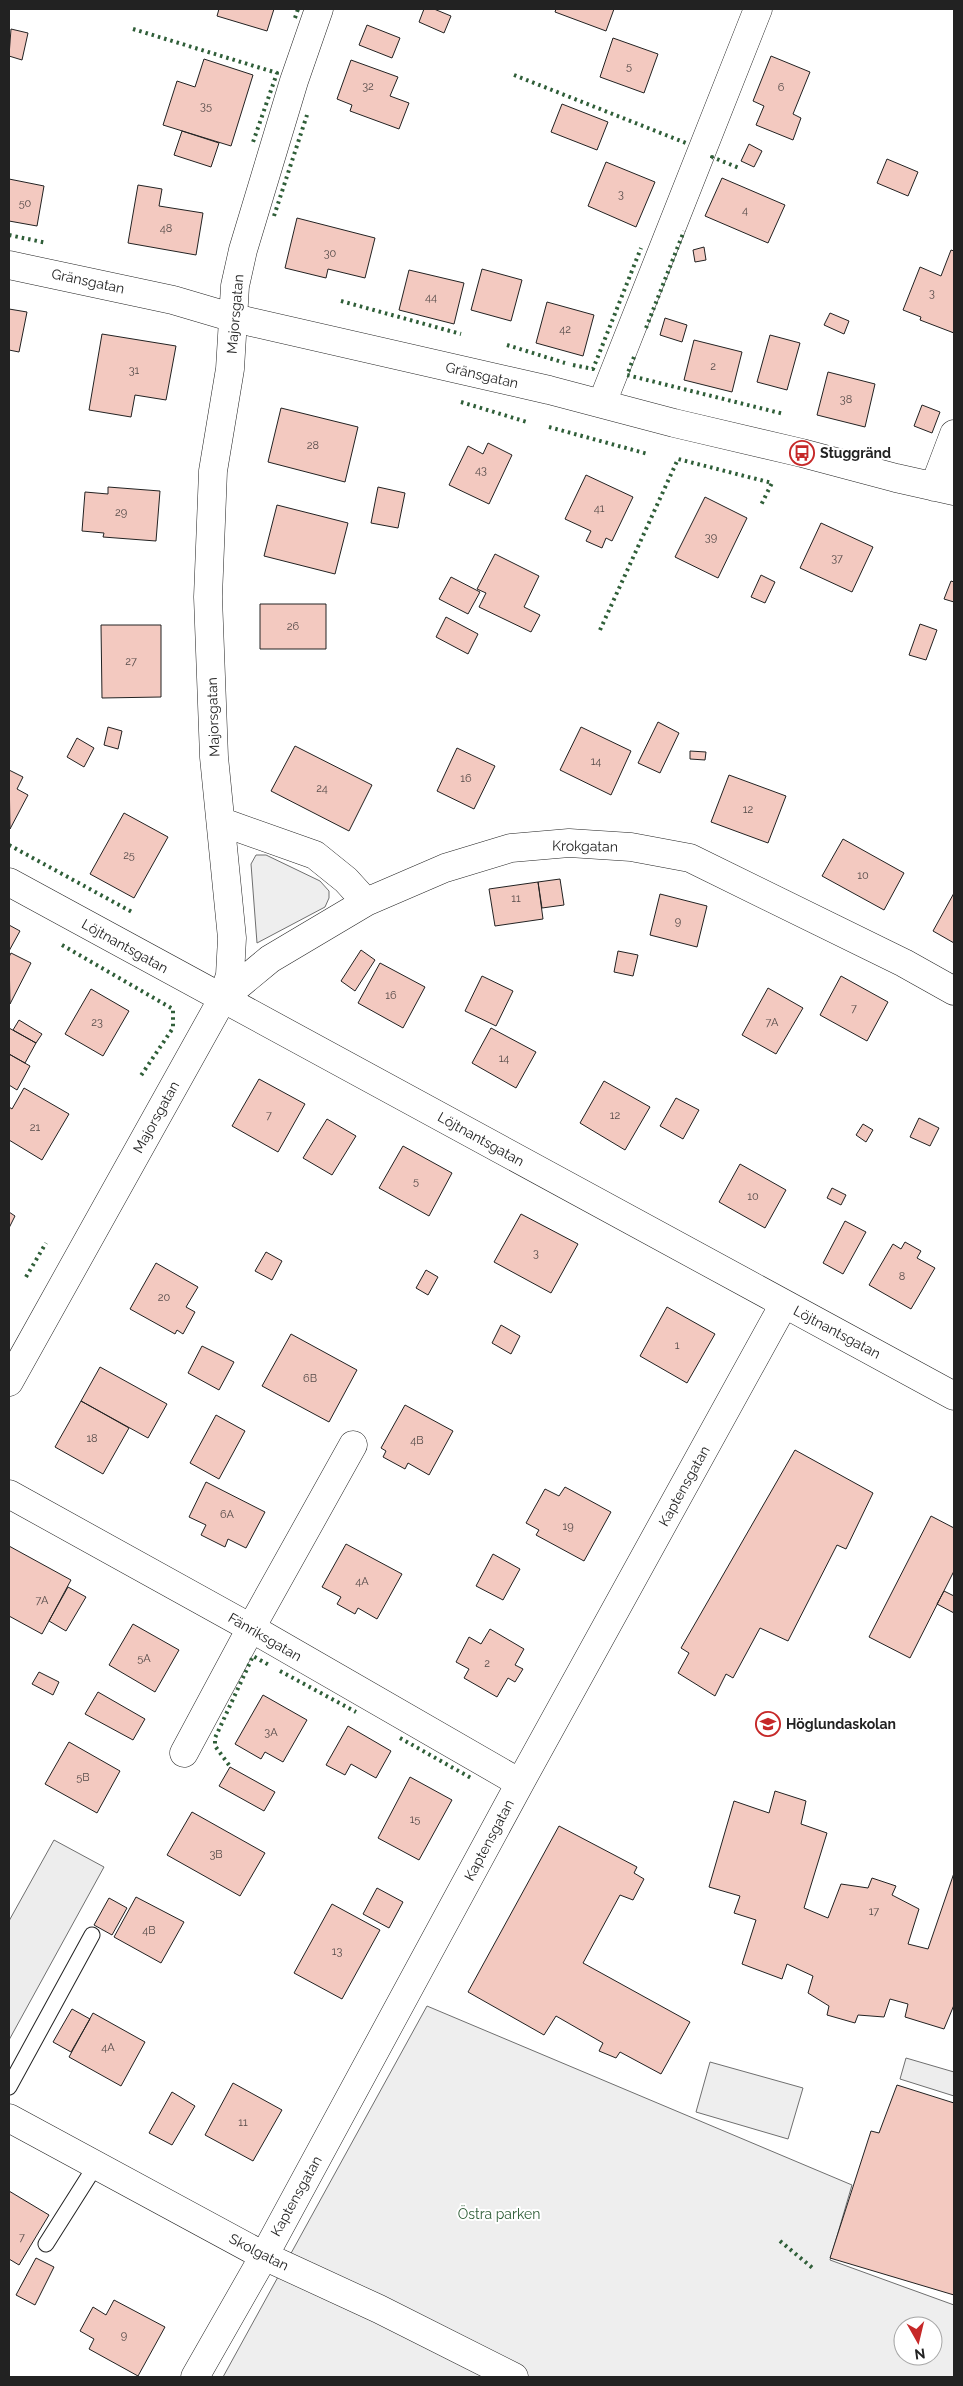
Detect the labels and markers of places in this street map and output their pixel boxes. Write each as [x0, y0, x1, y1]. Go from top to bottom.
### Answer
bus stop icon: Stuggränd [789, 440, 815, 466]
place label: Stuggränd [820, 445, 891, 461]
school or university icon: Höglundaskolan [755, 1711, 781, 1737]
place label: Höglundaskolan [786, 1716, 896, 1732]

